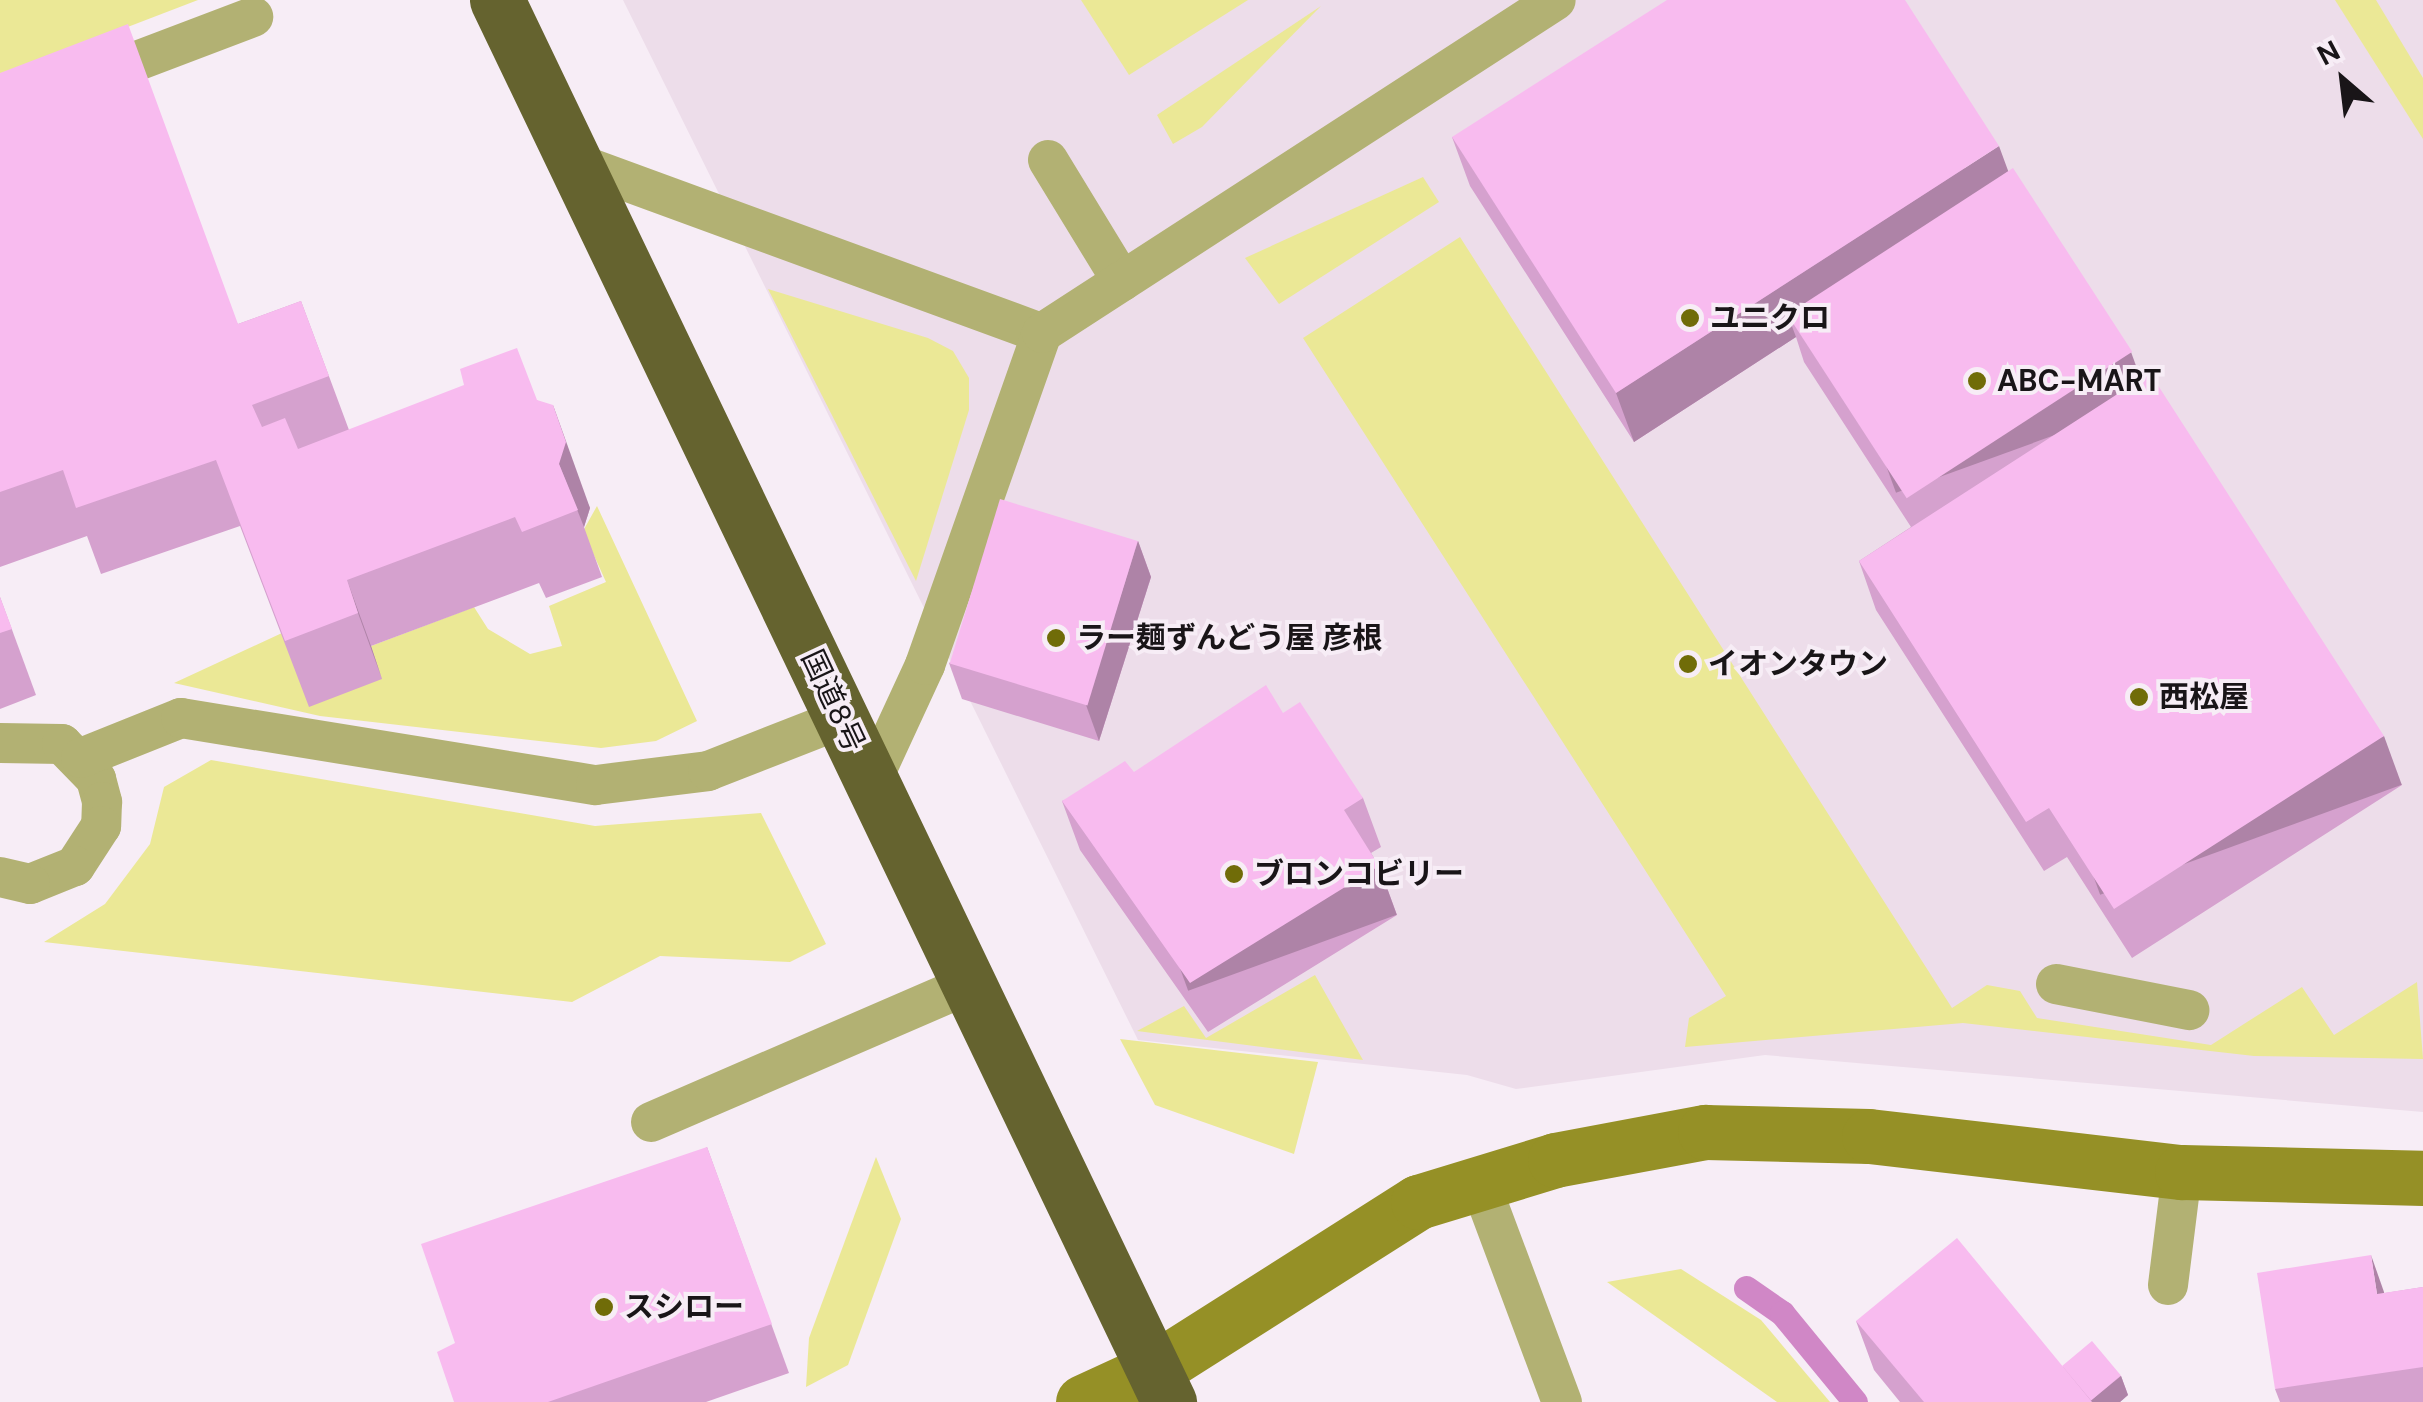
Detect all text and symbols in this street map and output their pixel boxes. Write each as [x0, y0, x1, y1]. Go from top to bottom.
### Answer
north arrow [2293, 30, 2393, 130]
text: N [2311, 32, 2346, 74]
place label: ユニクロ [1710, 300, 1830, 336]
marker: ユニクロ [1679, 307, 1701, 329]
place label: ABC-MART [1997, 363, 2162, 399]
marker: ABC-MART [1966, 370, 1988, 392]
place label: ラー麺ずんどう屋 彦根 [1076, 620, 1383, 656]
marker: ラー麺ずんどう屋 彦根 [1045, 627, 1067, 649]
street label: 国道8号 [794, 644, 872, 758]
place label: イオンタウン [1708, 646, 1888, 682]
marker: イオンタウン [1677, 653, 1699, 675]
place label: 西松屋 [2159, 679, 2249, 715]
marker: 西松屋 [2128, 686, 2150, 708]
place label: ブロンコビリー [1254, 856, 1464, 892]
marker: ブロンコビリー [1223, 863, 1245, 885]
place label: スシロー [624, 1289, 744, 1325]
marker: スシロー [593, 1296, 615, 1318]

